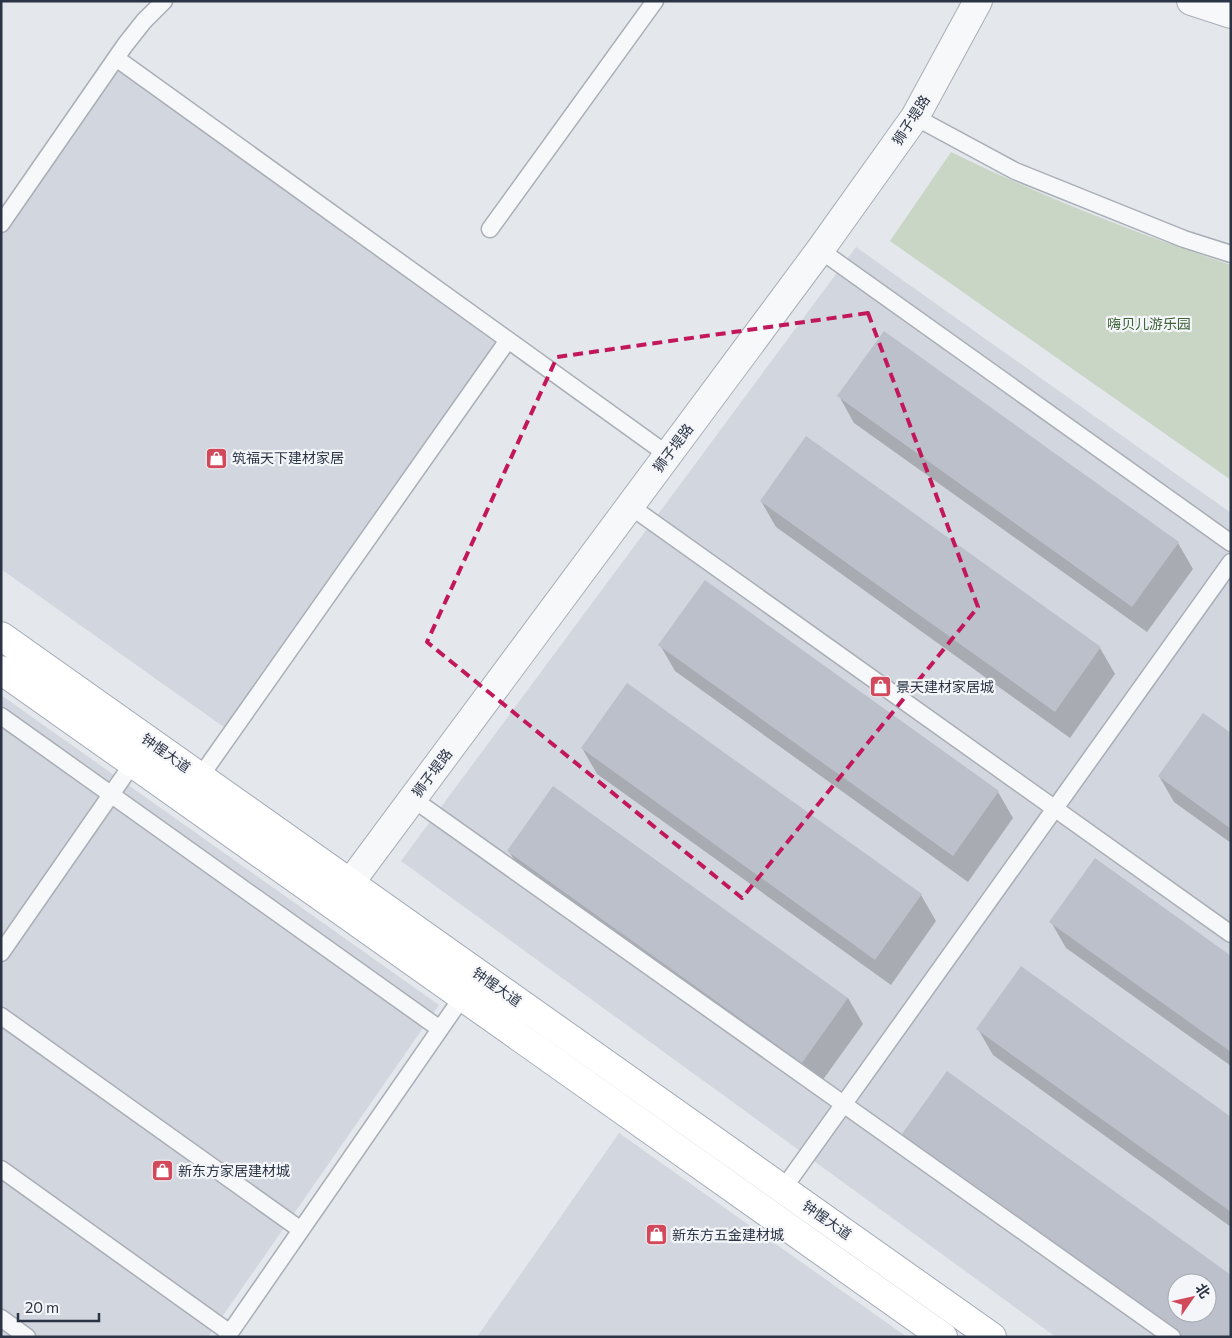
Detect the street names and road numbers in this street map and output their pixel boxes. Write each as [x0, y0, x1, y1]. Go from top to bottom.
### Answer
street label: 狮子堤路 [888, 92, 933, 148]
street label: 狮子堤路 [649, 420, 696, 475]
street label: 钟惺大道 [138, 730, 194, 776]
street label: 狮子堤路 [408, 745, 455, 800]
street label: 钟惺大道 [469, 964, 525, 1010]
street label: 钟惺大道 [799, 1197, 855, 1243]

